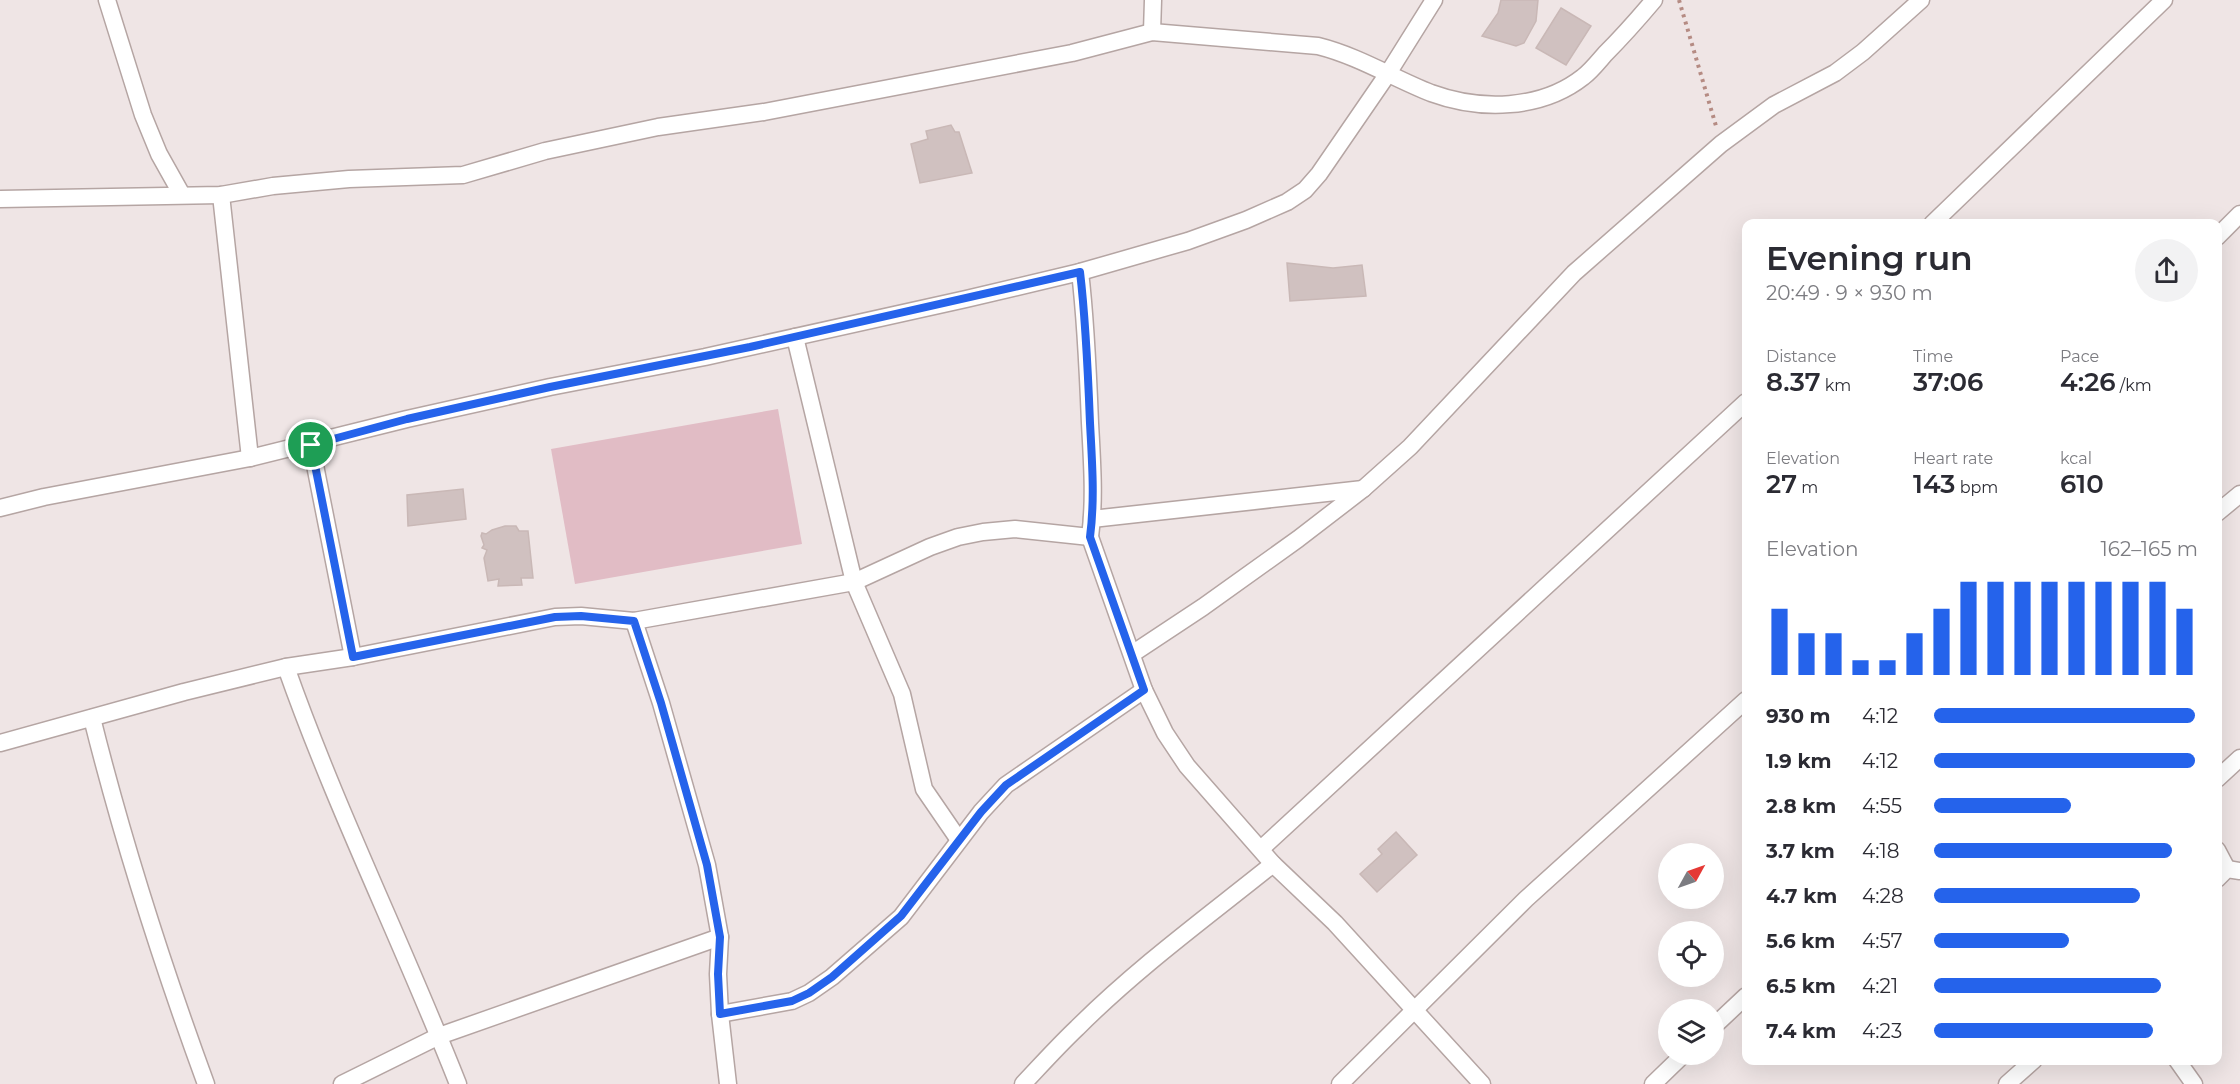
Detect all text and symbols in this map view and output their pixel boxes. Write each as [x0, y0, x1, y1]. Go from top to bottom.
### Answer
text: Evening run [1766, 238, 1973, 278]
button: share [2135, 239, 2198, 302]
text: 20:49 · 9 × 930 m [1766, 281, 1933, 305]
text: Distance [1766, 347, 1836, 366]
text: Time [1913, 347, 1953, 366]
text: Pace [2060, 347, 2099, 366]
text: 8.37 [1766, 366, 1821, 398]
text: 37:06 [1913, 366, 1983, 398]
text: 4:26 [2060, 366, 2116, 398]
text: km [1821, 376, 1851, 395]
text: /km [2116, 376, 2152, 395]
pin [285, 419, 336, 470]
icon: arrive [294, 428, 327, 461]
text: Elevation [1766, 449, 1840, 468]
text: Heart rate [1913, 449, 1993, 468]
text: kcal [2060, 449, 2092, 468]
text: 27 [1766, 468, 1797, 500]
text: 143 [1913, 468, 1955, 500]
text: 610 [2060, 468, 2104, 500]
text: m [1797, 478, 1818, 497]
text: bpm [1955, 478, 1998, 497]
text: Elevation [1766, 537, 1858, 561]
text: 162–165 m [2101, 537, 2198, 561]
text: 930 m [1766, 704, 1831, 728]
text: 4:12 [1862, 704, 1898, 728]
text: 1.9 km [1766, 749, 1832, 773]
text: 4:12 [1862, 749, 1898, 773]
text: 2.8 km [1766, 794, 1836, 818]
text: 4:55 [1862, 794, 1902, 818]
text: 3.7 km [1766, 839, 1835, 863]
text: 4:18 [1862, 839, 1900, 863]
north arrow [1658, 843, 1724, 909]
map controls [1658, 843, 1724, 1065]
text: 4.7 km [1766, 884, 1837, 908]
text: 4:28 [1862, 884, 1904, 908]
button: locate [1658, 921, 1724, 987]
text: 5.6 km [1766, 929, 1835, 953]
text: 4:57 [1862, 929, 1902, 953]
text: 6.5 km [1766, 974, 1836, 998]
text: 4:21 [1862, 974, 1898, 998]
button: layers [1658, 999, 1724, 1065]
text: 7.4 km [1766, 1019, 1836, 1043]
text: 4:23 [1862, 1019, 1902, 1043]

